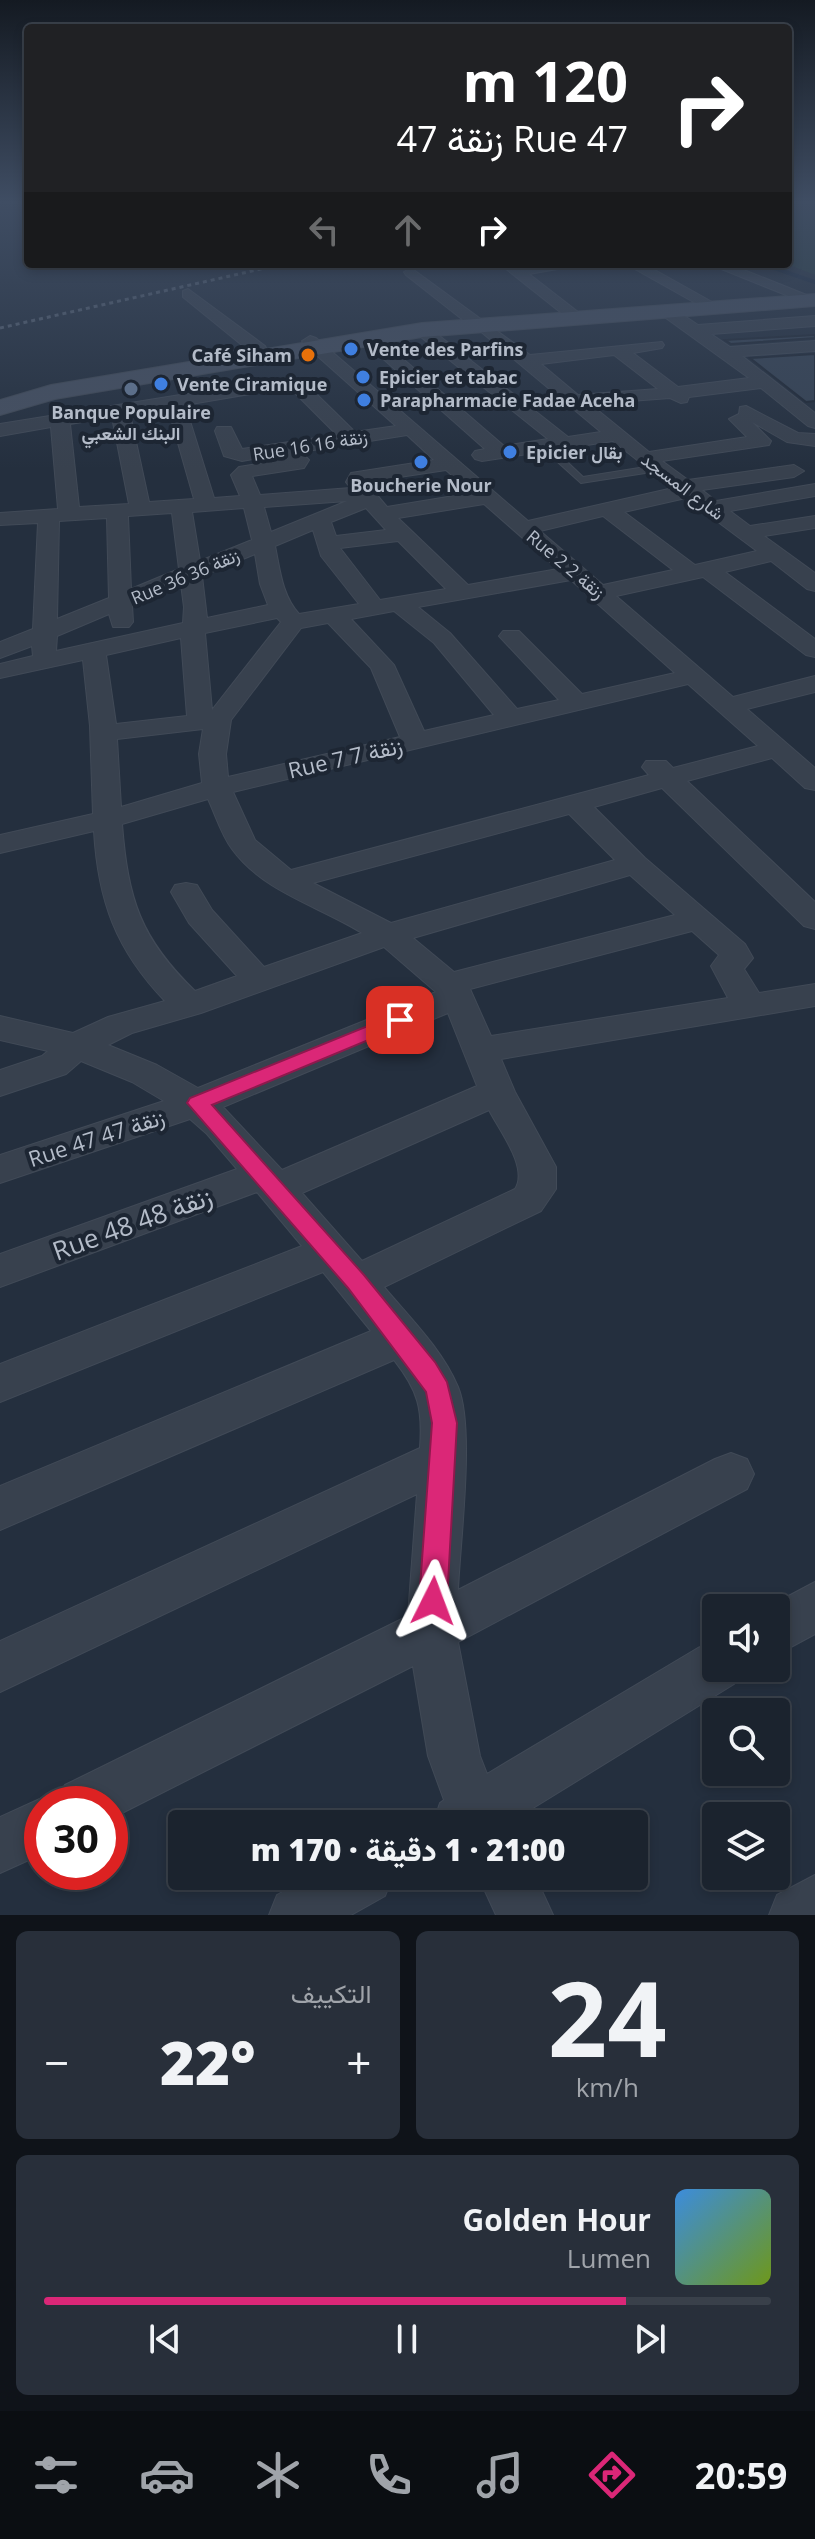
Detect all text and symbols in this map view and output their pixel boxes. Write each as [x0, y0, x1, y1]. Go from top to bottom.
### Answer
text: 120 m [462, 42, 628, 118]
icon: right [656, 56, 760, 160]
text: Rue 47 زنقة 47 [396, 114, 628, 163]
icon: left [302, 208, 346, 252]
icon: ahead [386, 208, 430, 252]
icon: right [470, 208, 514, 252]
place label: Vente des Parfins [367, 337, 524, 361]
marker: Vente des Parfins [342, 340, 360, 358]
place label: Café Siham [192, 343, 292, 367]
marker: Café Siham [299, 346, 317, 364]
place label: Epicier et tabac [379, 365, 518, 389]
marker: Epicier et tabac [354, 368, 372, 386]
place label: Vente Ciramique [177, 372, 327, 396]
marker: Vente Ciramique [152, 375, 170, 393]
marker: Banque Populaire البنك الشعبي [122, 380, 140, 398]
place label: Parapharmacie Fadae Aceha [380, 388, 635, 412]
marker: Parapharmacie Fadae Aceha [355, 391, 373, 409]
place label: Banque Populaire البنك الشعبي [51, 400, 211, 449]
street label: Rue 16 زنقة 16 [251, 424, 369, 466]
place label: Epicier بقال [526, 440, 623, 464]
marker: Epicier بقال [501, 443, 519, 461]
street label: شارع المسجد [636, 447, 729, 526]
marker: Boucherie Nour [412, 453, 430, 471]
place label: Boucherie Nour [350, 473, 492, 497]
street label: Rue 2 زنقة 2 [522, 524, 610, 604]
street label: Rue 36 زنقة 36 [127, 542, 243, 610]
street label: Rue 7 زنقة 7 [285, 729, 405, 785]
pin [366, 986, 434, 1054]
icon: arrive [378, 998, 422, 1042]
street label: Rue 47 زنقة 47 [24, 1101, 168, 1173]
street label: Rue 48 زنقة 48 [47, 1177, 217, 1269]
position arrow [391, 1559, 475, 1643]
map controls [702, 1594, 790, 1890]
button: sound [702, 1594, 790, 1682]
button: search [702, 1698, 790, 1786]
speed limit sign: 30 [24, 1786, 128, 1890]
button: layers [702, 1802, 790, 1890]
text: 21:00 · 1 دقيقة · 170 m [251, 1829, 565, 1870]
text: 24 [548, 1946, 667, 2087]
text: التكييف [291, 1975, 372, 2011]
text: 22° [160, 2021, 256, 2103]
text: − [44, 2032, 69, 2092]
text: + [346, 2032, 372, 2092]
text: km/h [576, 2069, 639, 2105]
text: Golden Hour [462, 2199, 651, 2240]
text: Lumen [567, 2240, 651, 2276]
icon: previous [143, 2317, 187, 2361]
icon: pause [385, 2317, 429, 2361]
icon: next [628, 2317, 672, 2361]
icon: filters [28, 2447, 84, 2503]
icon: car [139, 2447, 195, 2503]
icon: climate [250, 2447, 306, 2503]
icon: phone [361, 2447, 417, 2503]
icon: music [472, 2447, 528, 2503]
icon: directions [584, 2447, 640, 2503]
text: 20:59 [695, 2451, 787, 2500]

